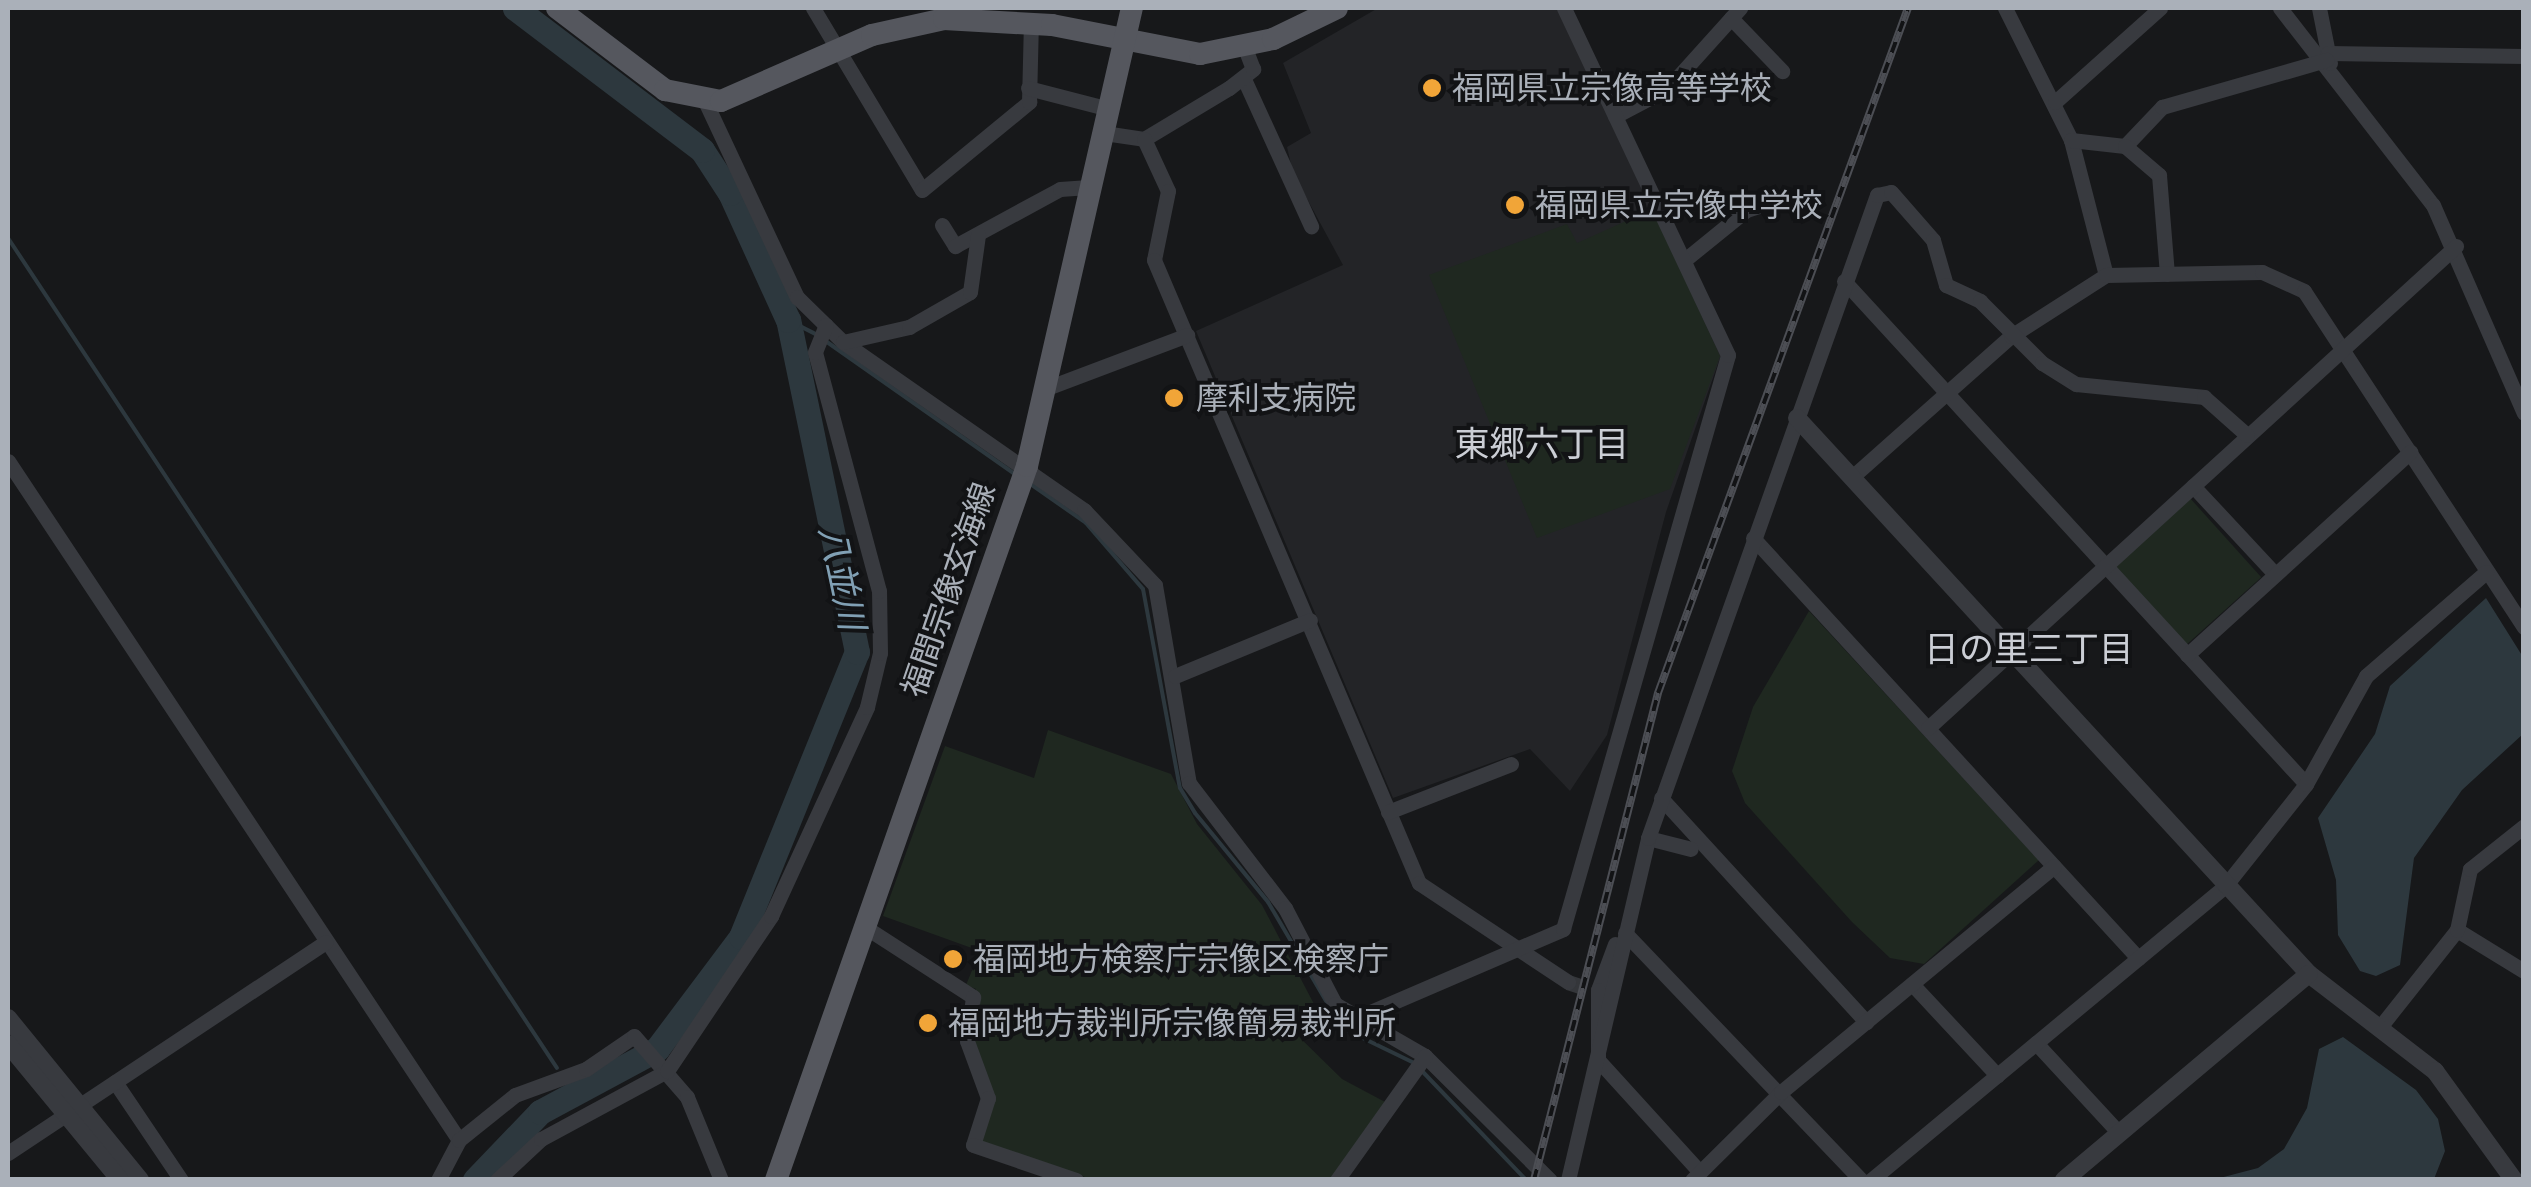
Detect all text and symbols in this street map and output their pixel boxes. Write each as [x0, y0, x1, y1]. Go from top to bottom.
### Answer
place label: 福岡県立宗像高等学校 [1452, 69, 1772, 107]
marker: 福岡県立宗像高等学校 [1421, 77, 1443, 99]
place label: 福岡県立宗像中学校 [1535, 186, 1823, 224]
marker: 福岡県立宗像中学校 [1504, 194, 1526, 216]
place label: 摩利支病院 [1196, 379, 1356, 417]
marker: 摩利支病院 [1161, 385, 1187, 411]
district label: 東郷六丁目 [1455, 423, 1629, 465]
street label: 福間宗像玄海線 [894, 478, 1004, 702]
water label: 八並川 [811, 522, 873, 634]
district label: 日の里三丁目 [1924, 628, 2134, 670]
place label: 福岡地方検察庁宗像区検察庁 [973, 940, 1389, 978]
marker: 福岡地方検察庁宗像区検察庁 [942, 948, 964, 970]
place label: 福岡地方裁判所宗像簡易裁判所 [948, 1004, 1396, 1042]
marker: 福岡地方裁判所宗像簡易裁判所 [917, 1012, 939, 1034]

